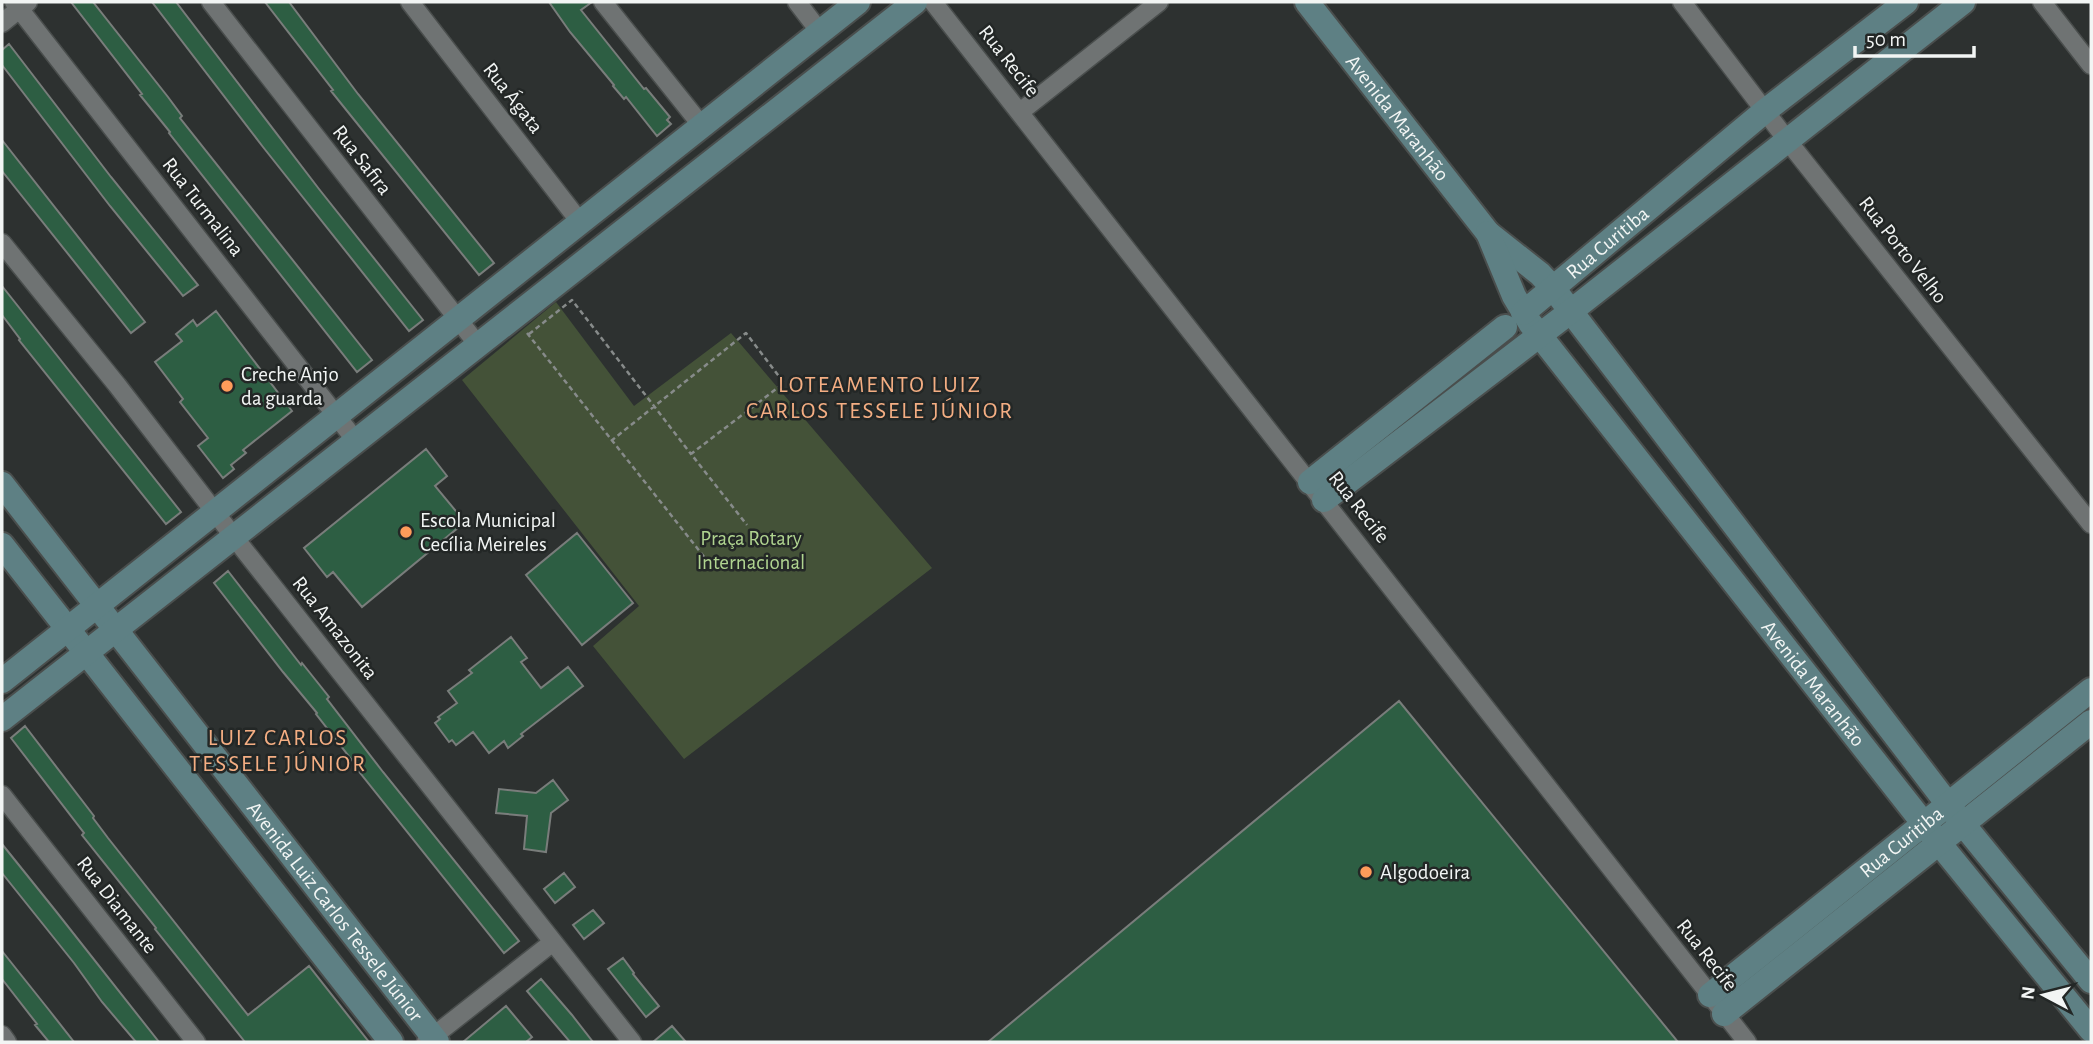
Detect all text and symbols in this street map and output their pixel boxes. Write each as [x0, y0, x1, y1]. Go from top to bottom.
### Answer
scale bar [1855, 14, 1974, 58]
street label: Rua Recife [975, 21, 1043, 101]
text: 50 m [1866, 29, 1906, 50]
street label: Avenida Maranhão [1342, 51, 1453, 185]
street label: Rua Ágata [479, 57, 549, 138]
street label: Rua Safira [328, 121, 396, 199]
street label: Rua Turmalina [158, 154, 248, 260]
street label: Rua Porto Velho [1855, 193, 1951, 307]
street label: Rua Curitiba [1562, 202, 1653, 283]
place label: Creche Anjo da guarda [241, 364, 339, 409]
district label: LOTEAMENTO LUIZ CARLOS TESSELE JÚNIOR [746, 374, 1014, 423]
marker: Creche Anjo da guarda [219, 378, 235, 394]
street label: Rua Recife [1325, 467, 1393, 547]
place label: Escola Municipal Cecília Meireles [420, 510, 556, 555]
marker: Escola Municipal Cecília Meireles [398, 524, 414, 540]
park label: Praça Rotary Internacional [697, 528, 805, 573]
street label: Rua Amazonita [288, 573, 382, 684]
street label: Avenida Maranhão [1758, 616, 1869, 750]
district label: LUIZ CARLOS TESSELE JÚNIOR [189, 727, 367, 776]
street label: Avenida Luiz Carlos Tessele Júnior [243, 798, 427, 1026]
street label: Rua Curitiba [1855, 802, 1947, 881]
street label: Rua Diamante [73, 853, 161, 957]
place label: Algodoeira [1380, 862, 1470, 883]
marker: Algodoeira [1358, 864, 1374, 880]
street label: Rua Recife [1673, 915, 1741, 995]
north arrow [2009, 960, 2079, 1030]
text: N [2018, 985, 2039, 1001]

